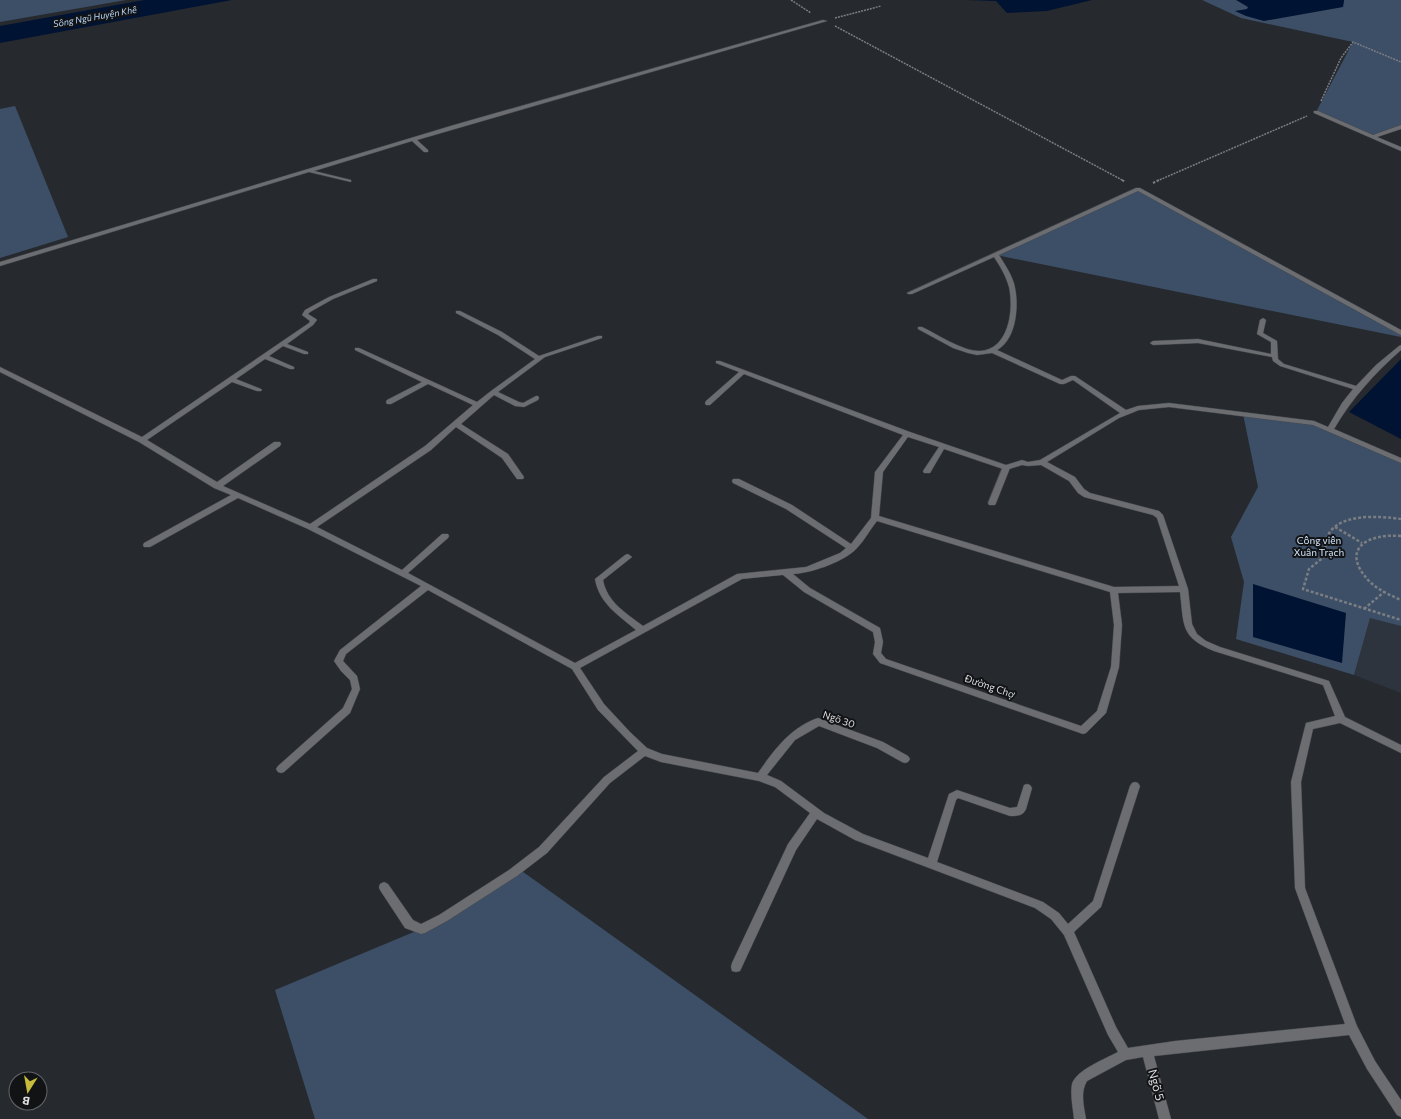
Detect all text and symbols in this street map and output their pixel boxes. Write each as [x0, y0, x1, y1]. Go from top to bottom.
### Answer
water label: Sông Ngũ Huyện Khê [52, 4, 138, 29]
park label: Công viên Xuân Trạch [1294, 534, 1344, 558]
street label: Đường Chợ [962, 672, 1017, 700]
street label: Ngõ 30 [821, 708, 857, 730]
street label: Ngõ 5 [1146, 1068, 1168, 1102]
north arrow [8, 1071, 48, 1111]
text: B [21, 1094, 31, 1108]

